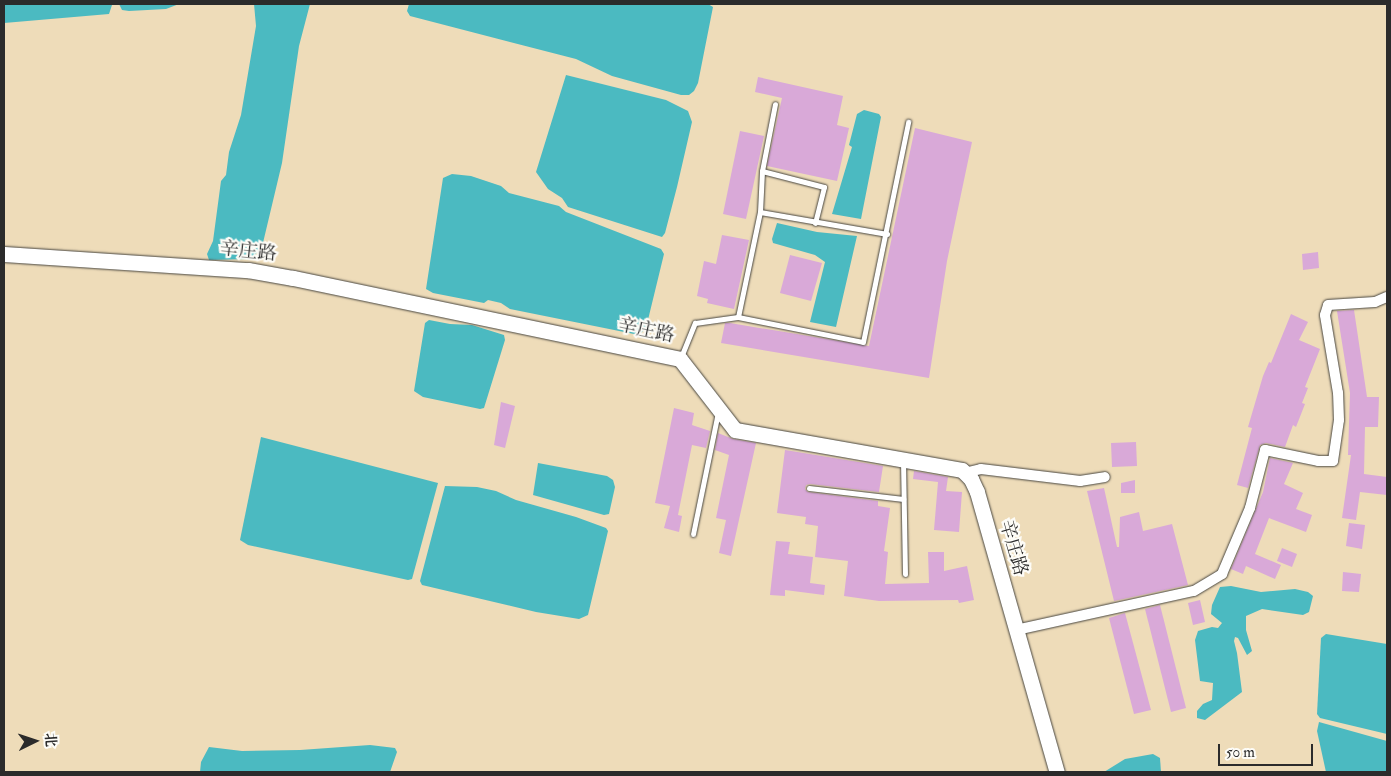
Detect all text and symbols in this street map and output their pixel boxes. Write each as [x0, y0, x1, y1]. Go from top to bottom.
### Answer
street label: 辛庄路 [218, 238, 278, 266]
street label: 辛庄路 [616, 314, 676, 348]
street label: 辛庄路 [994, 517, 1032, 579]
north arrow [10, 716, 60, 766]
text: 北 [41, 732, 59, 747]
scale bar [1221, 734, 1316, 766]
text: 50 m [1226, 743, 1255, 762]

